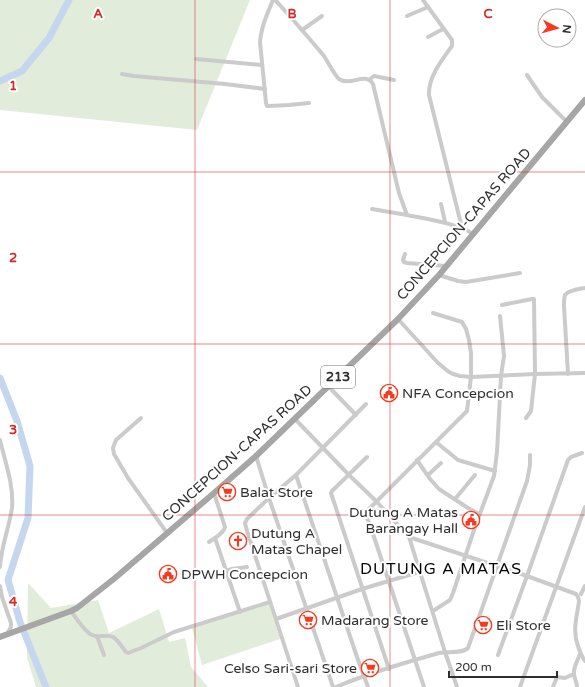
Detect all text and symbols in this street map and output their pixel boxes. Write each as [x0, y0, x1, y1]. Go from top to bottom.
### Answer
text: A [93, 6, 103, 22]
text: B [287, 6, 297, 22]
text: C [483, 6, 493, 22]
north arrow [537, 8, 577, 48]
text: N [560, 24, 573, 34]
text: 1 [9, 78, 17, 94]
street label: CONCEPCION-CAPAS ROAD [393, 144, 535, 304]
text: 2 [9, 250, 17, 266]
road number: 213 [321, 366, 355, 388]
street label: CONCEPCION-CAPAS ROAD [159, 381, 315, 525]
public building icon: NFA Concepcion [379, 383, 399, 403]
place label: NFA Concepcion [402, 385, 514, 402]
text: 3 [9, 422, 17, 438]
supermarket icon: Balat Store [217, 482, 237, 502]
place label: Balat Store [240, 484, 313, 501]
place label: Dutung A Matas Barangay Hall [349, 504, 458, 537]
public building icon: Dutung A Matas Barangay Hall [461, 510, 481, 530]
place label: Dutung A Matas Chapel [251, 525, 342, 558]
church icon: Dutung A Matas Chapel [228, 531, 248, 551]
district label: DUTUNG A MATAS [360, 559, 522, 579]
public building icon: DPWH Concepcion [158, 564, 178, 584]
place label: DPWH Concepcion [181, 566, 308, 583]
text: 4 [9, 594, 18, 610]
supermarket icon: Madarang Store [298, 610, 318, 630]
place label: Madarang Store [321, 612, 429, 629]
supermarket icon: Eli Store [473, 615, 493, 635]
place label: Eli Store [496, 617, 551, 634]
scale bar [449, 653, 557, 679]
supermarket icon: Celso Sari-sari Store [360, 658, 380, 678]
place label: Celso Sari-sari Store [224, 660, 357, 677]
text: 200 m [455, 660, 492, 674]

